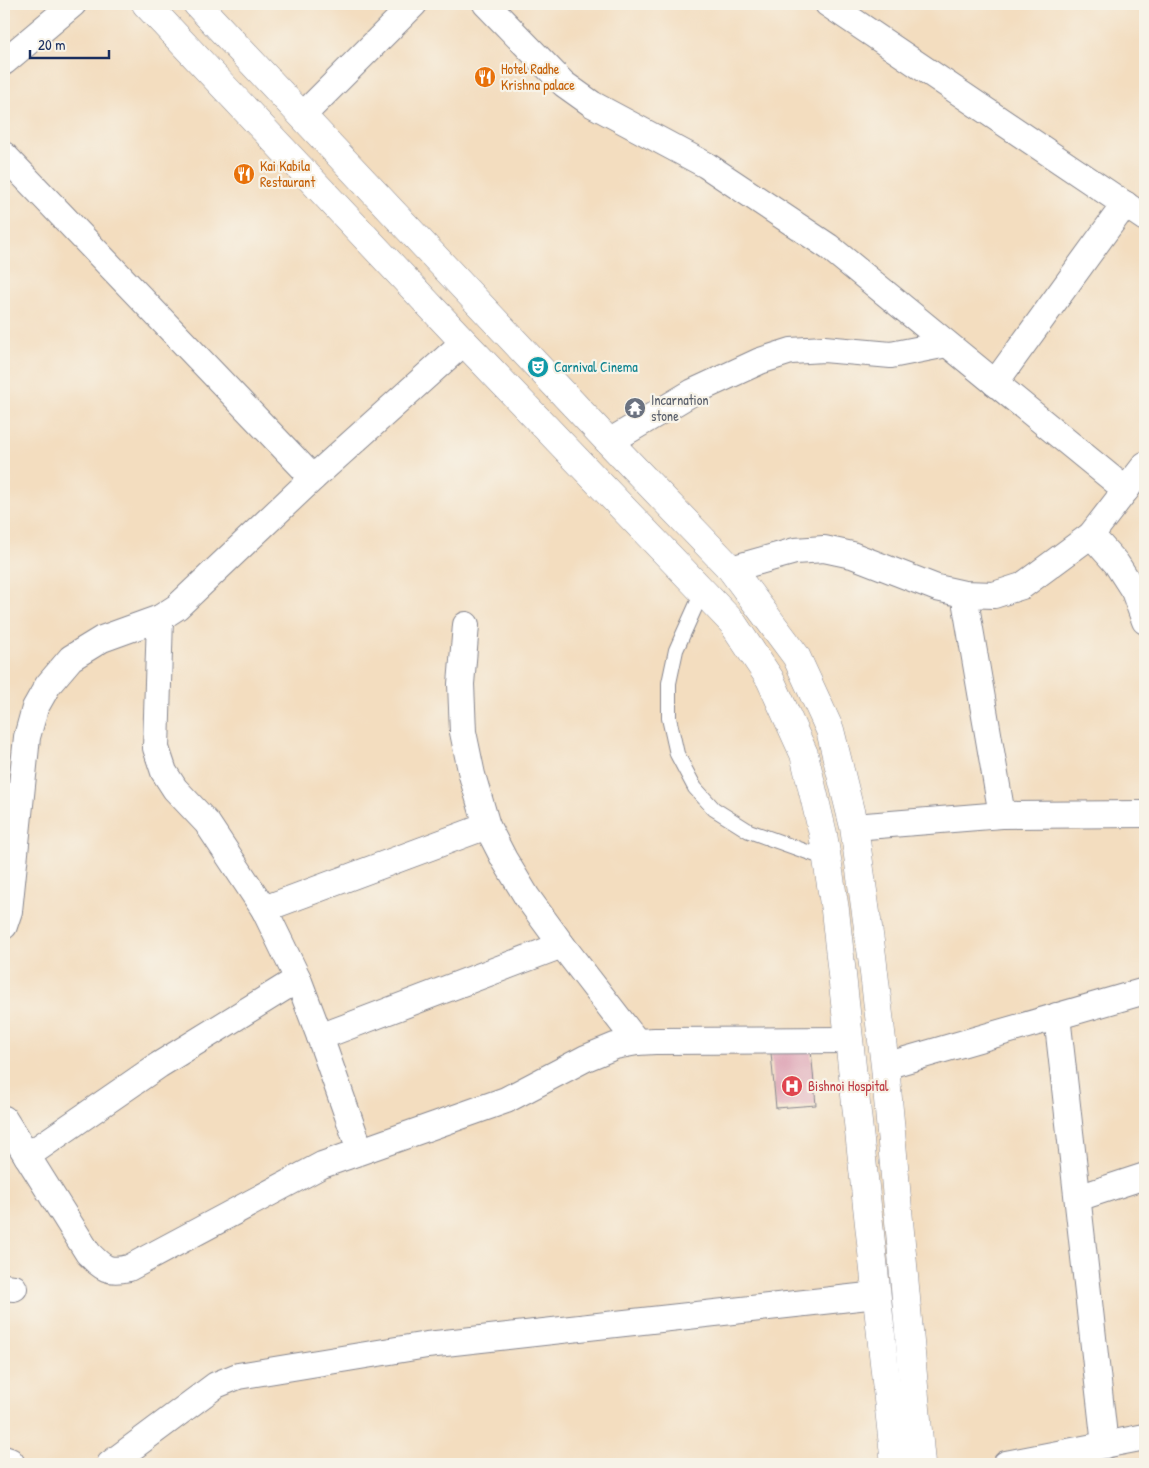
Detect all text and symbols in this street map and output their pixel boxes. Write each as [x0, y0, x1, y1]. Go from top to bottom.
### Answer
scale bar [30, 28, 109, 60]
text: 20 m [38, 34, 65, 55]
place label: Hotel Radhe Krishna palace [501, 59, 575, 95]
restaurant icon: Hotel Radhe Krishna palace [473, 65, 497, 89]
place label: Kai Kabila Restaurant [260, 156, 315, 191]
restaurant icon: Kai Kabila Restaurant [232, 162, 256, 186]
theatre icon: Carnival Cinema [526, 355, 550, 379]
place label: Carnival Cinema [554, 357, 638, 376]
place label: Incarnation stone [651, 390, 709, 425]
temple icon: Incarnation stone [623, 396, 647, 420]
hospital icon: Bishnoi Hospital [780, 1074, 804, 1098]
place label: Bishnoi Hospital [808, 1076, 889, 1096]

